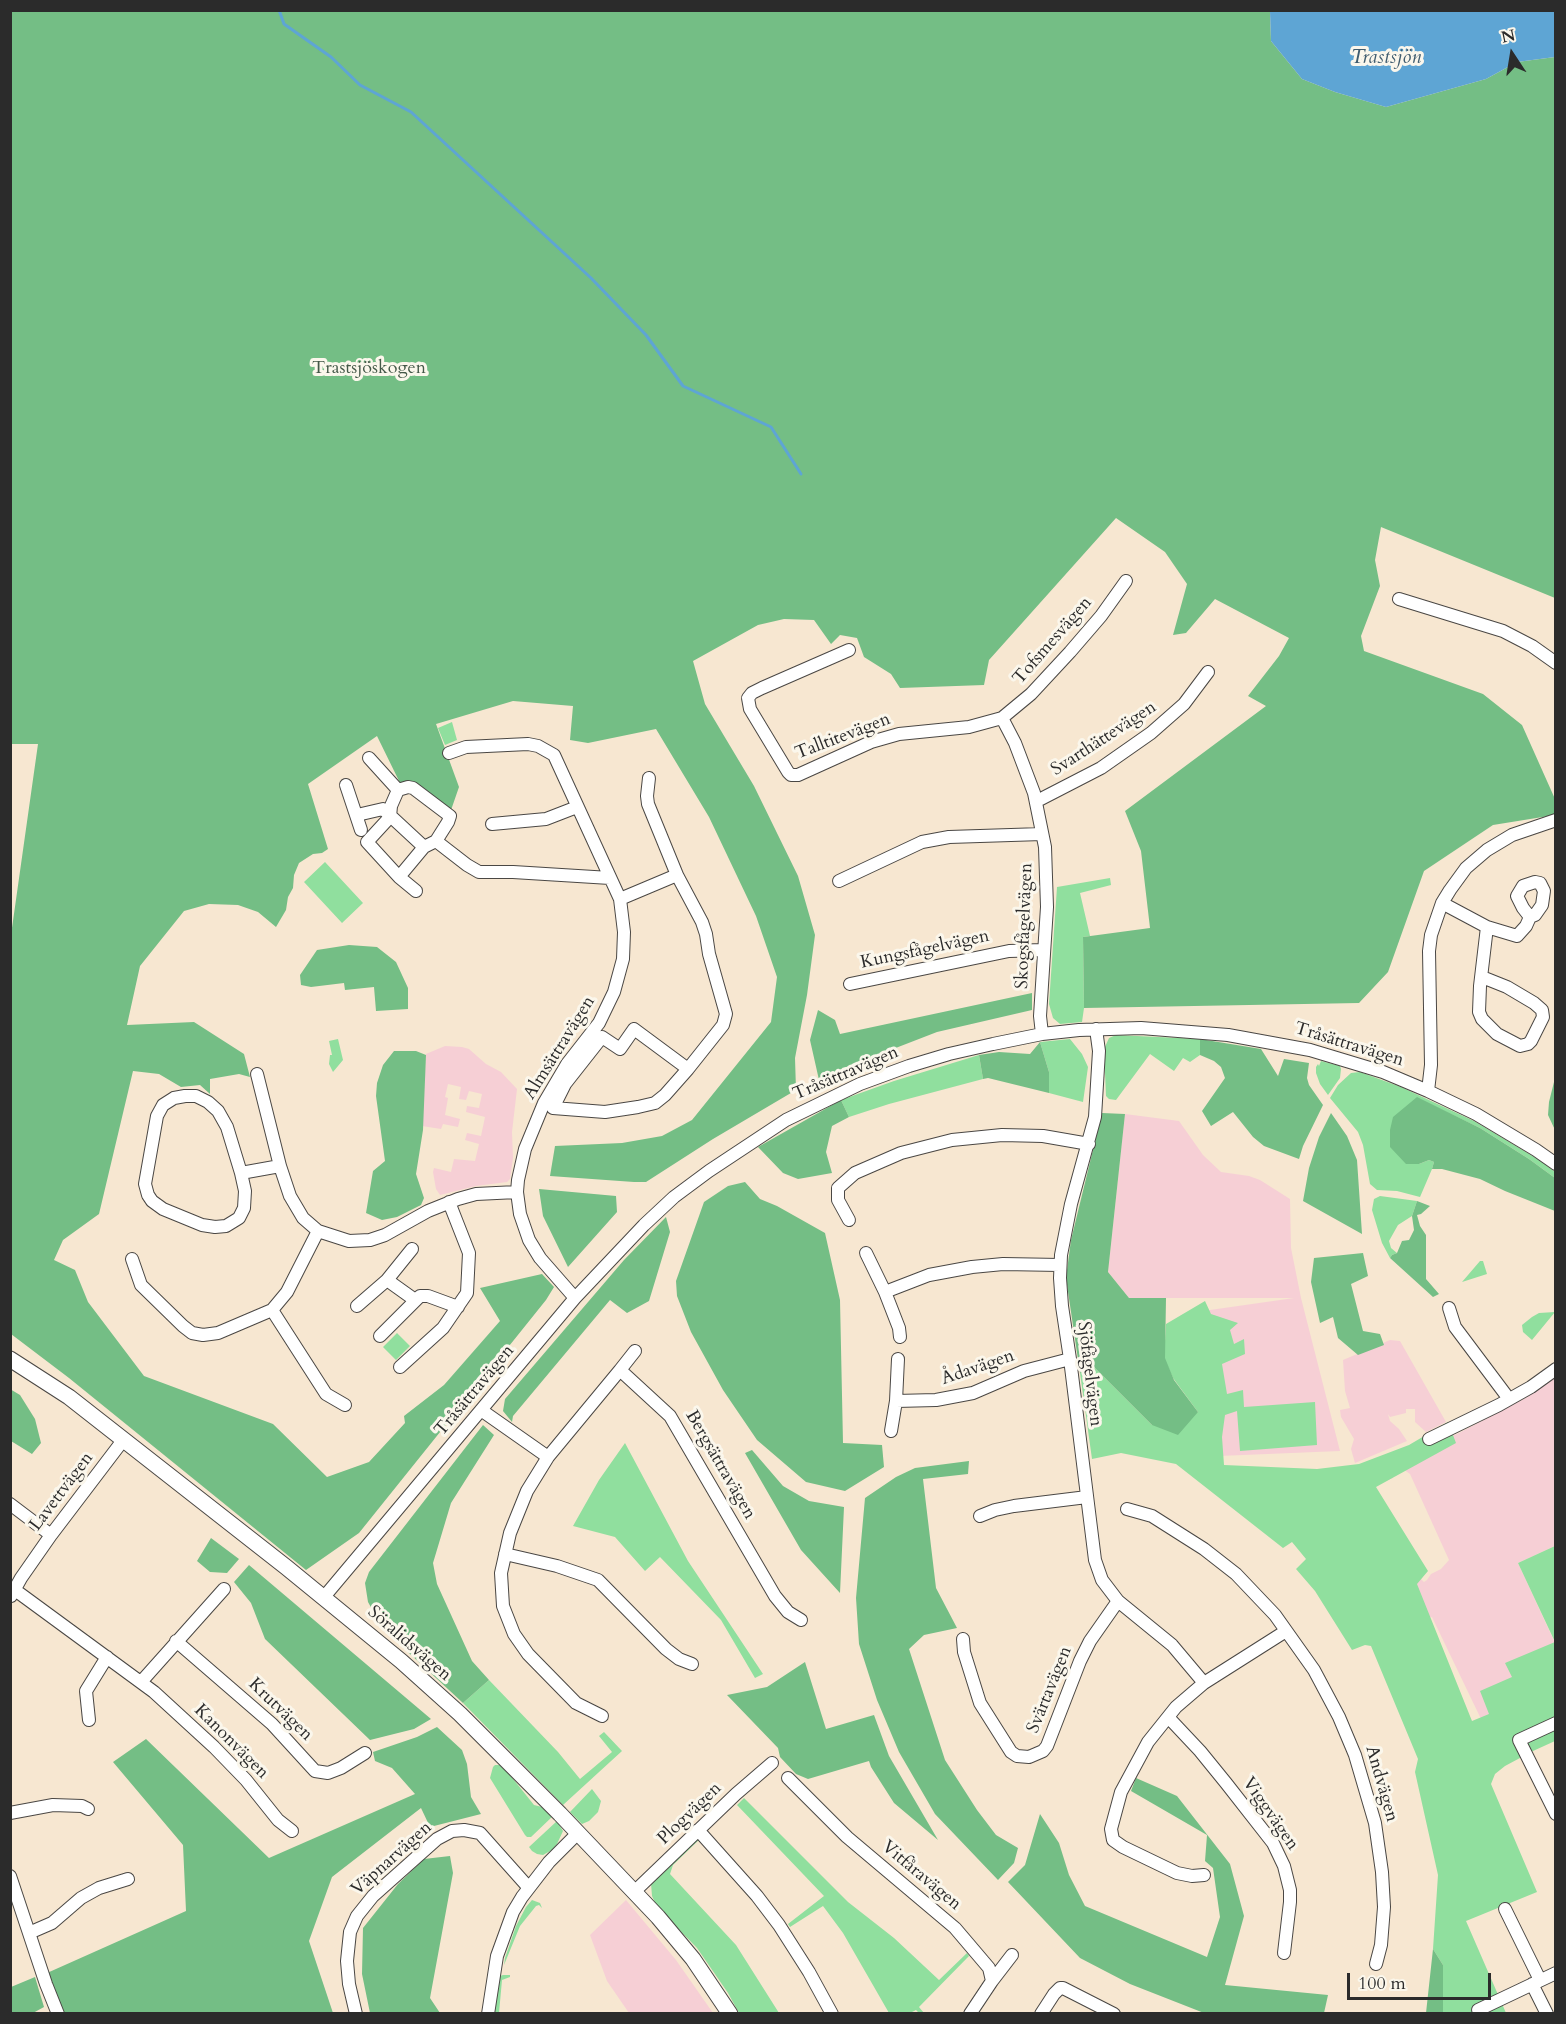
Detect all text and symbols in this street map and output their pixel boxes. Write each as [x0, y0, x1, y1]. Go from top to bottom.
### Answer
north arrow [1482, 24, 1542, 84]
text: N [1499, 24, 1517, 49]
water label: Trastsjön [1351, 46, 1421, 70]
park label: Trastsjöskogen [312, 358, 426, 380]
street label: Tofsmesvägen [1009, 593, 1097, 689]
street label: Svarthättevägen [1047, 697, 1161, 781]
street label: Talltitevägen [792, 709, 894, 765]
street label: Skogsfågelvägen [1012, 863, 1038, 989]
street label: Kungsfågelvägen [859, 926, 991, 974]
street label: Almsättravägen [520, 992, 600, 1104]
street label: Tråsättravägen [1292, 1018, 1406, 1072]
street label: Tråsättravägen [790, 1042, 902, 1106]
street label: Sjöfågelvägen [1072, 1320, 1106, 1428]
street label: Tråsättravägen [430, 1341, 520, 1441]
street label: Ådavägen [939, 1345, 1017, 1391]
street label: Bergsättravägen [680, 1407, 760, 1523]
street label: Lavettvägen [25, 1448, 99, 1536]
street label: Söralidsvägen [363, 1602, 455, 1686]
street label: Svärtavägen [1023, 1643, 1077, 1737]
street label: Krutvägen [243, 1674, 317, 1746]
street label: Kanonvägen [189, 1700, 273, 1784]
street label: Andvägen [1360, 1743, 1402, 1825]
street label: Viggvägen [1237, 1773, 1303, 1855]
street label: Plogvägen [654, 1778, 726, 1850]
street label: Väpnarvägen [347, 1817, 437, 1901]
street label: Vitfåravägen [877, 1837, 965, 1915]
scale bar [1350, 1961, 1494, 1999]
text: 100 m [1358, 1971, 1406, 1996]

